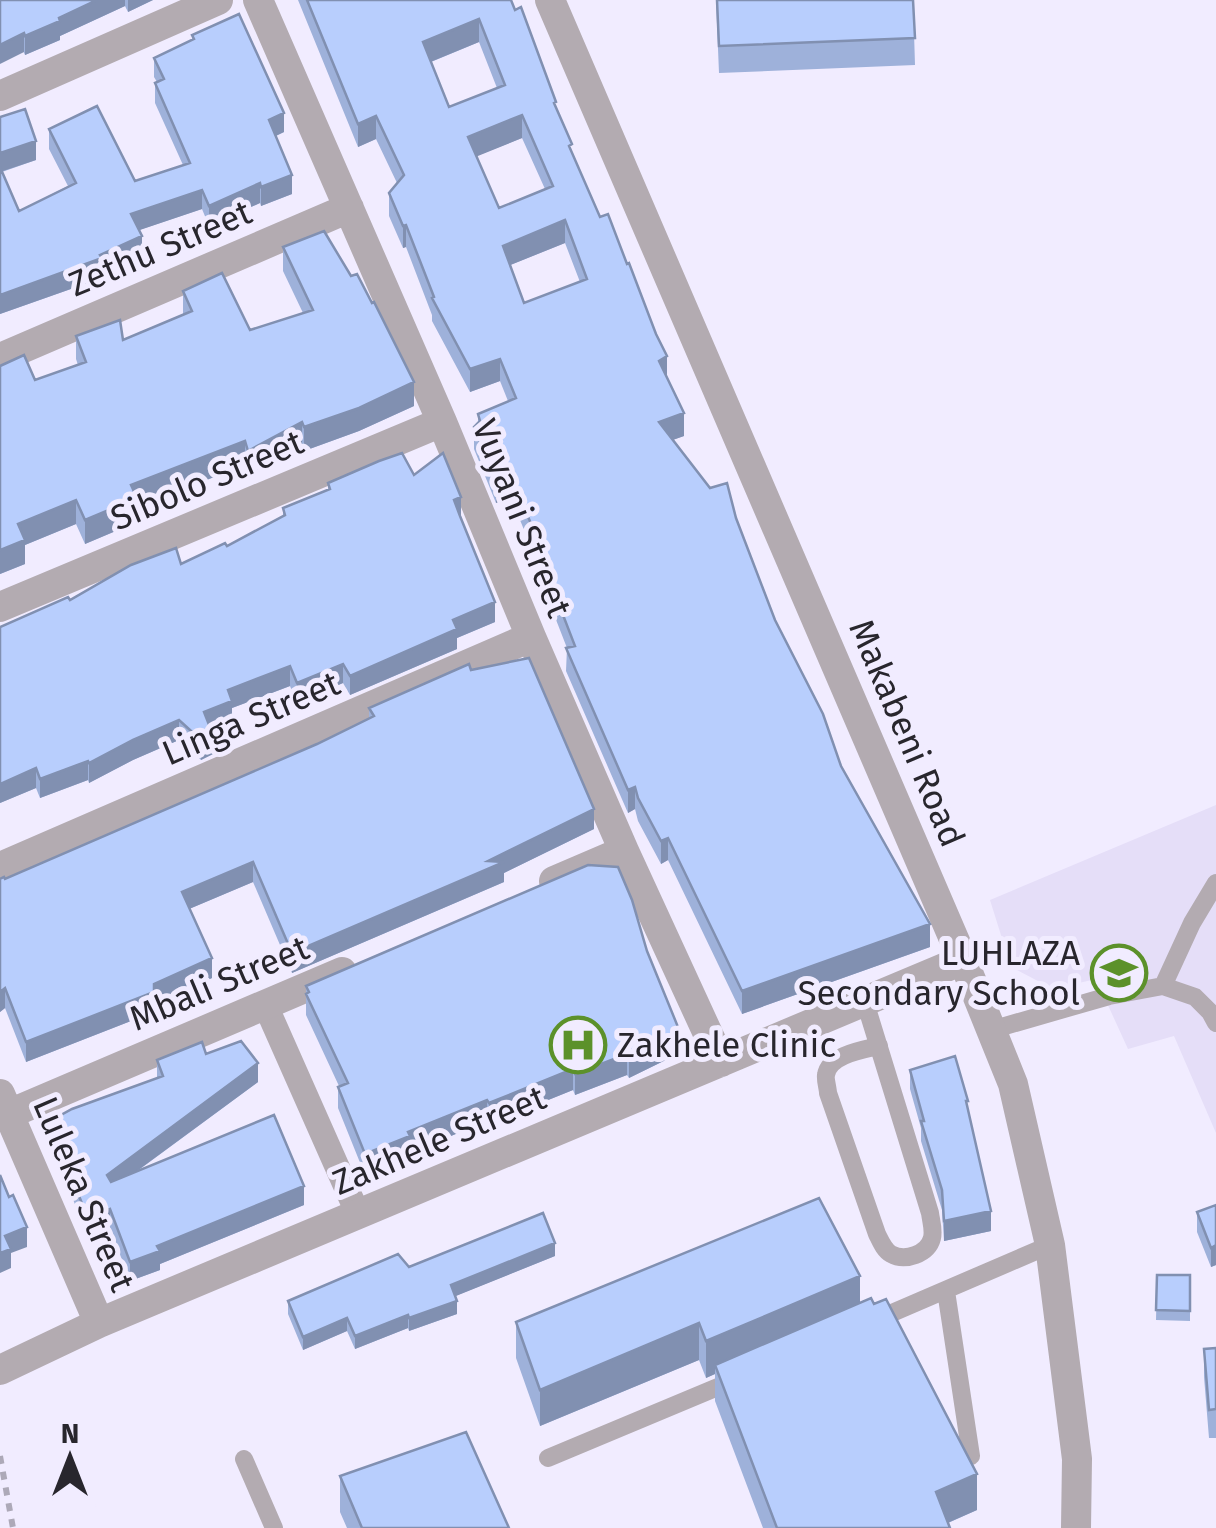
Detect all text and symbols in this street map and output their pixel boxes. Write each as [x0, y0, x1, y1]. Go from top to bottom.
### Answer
street label: Zethu Street [62, 191, 258, 305]
street label: Vuyani Street [463, 413, 581, 623]
street label: Sibolo Street [104, 420, 310, 539]
street label: Makabeni Road [840, 613, 974, 853]
street label: Linga Street [156, 662, 346, 774]
street label: Mbali Street [123, 926, 315, 1040]
place label: LUHLAZA Secondary School [797, 932, 1080, 1014]
school or university icon: LUHLAZA Secondary School [1089, 943, 1149, 1003]
hospital icon: Zakhele Clinic [548, 1015, 608, 1075]
place label: Zakhele Clinic [617, 1024, 836, 1066]
street label: Zakhele Street [326, 1076, 552, 1204]
street label: Luleka Street [24, 1090, 144, 1298]
north arrow [20, 1408, 120, 1508]
text: N [61, 1417, 79, 1450]

